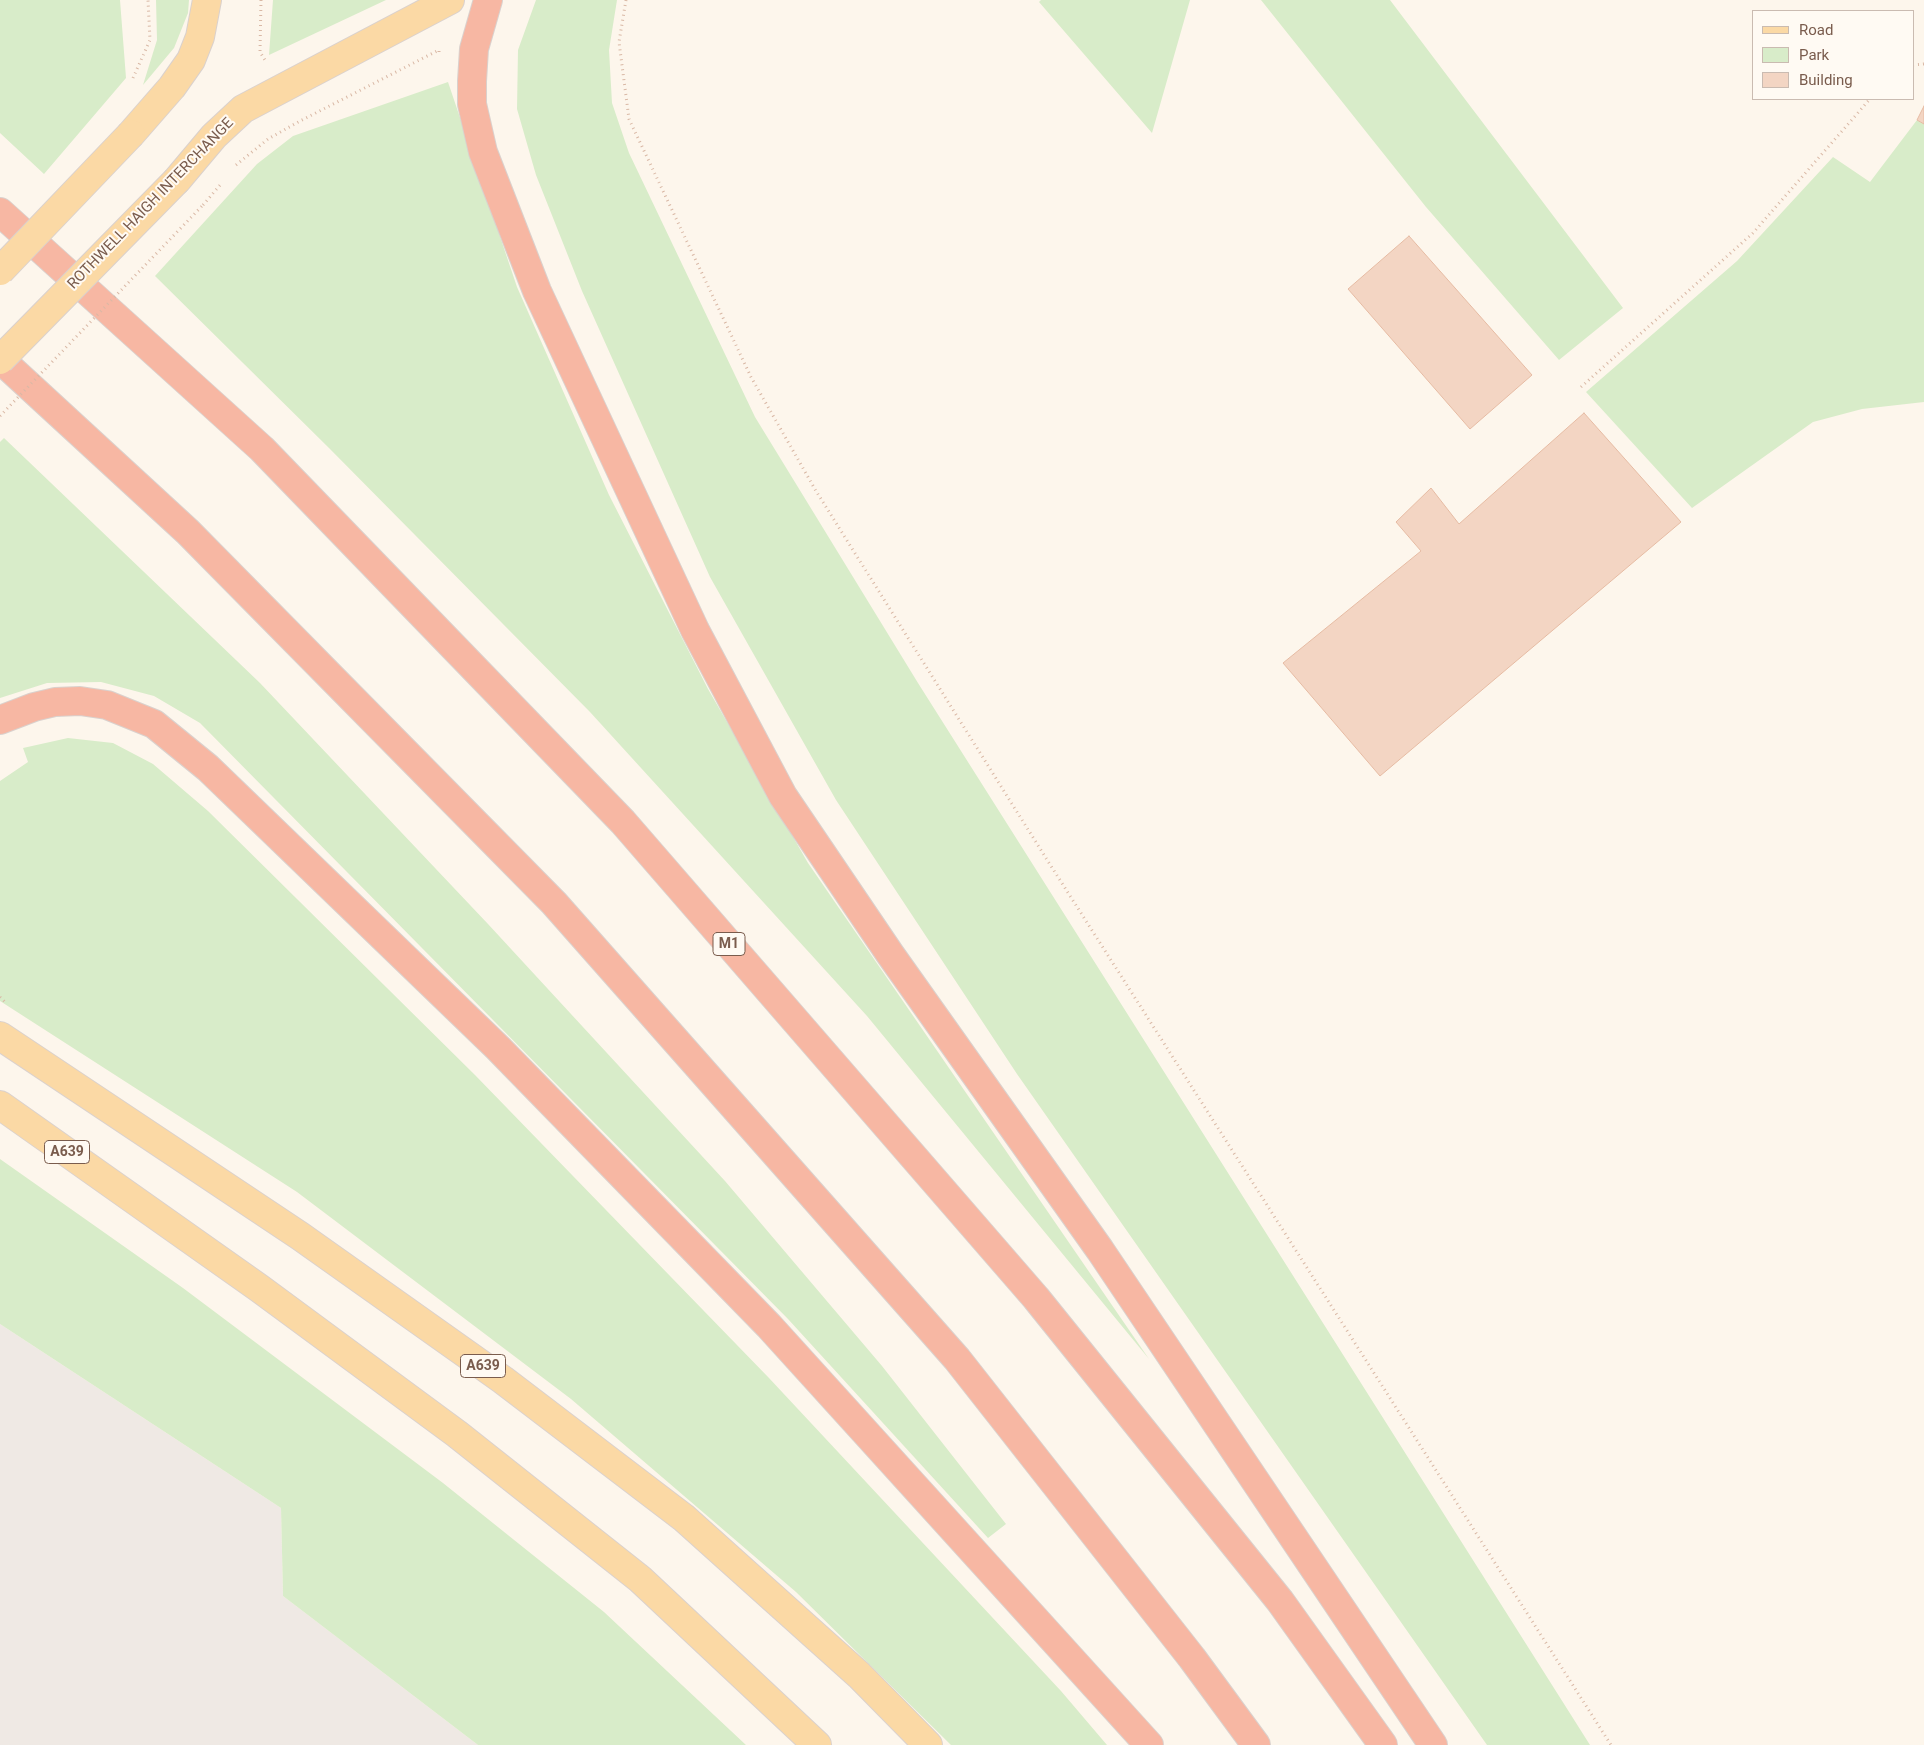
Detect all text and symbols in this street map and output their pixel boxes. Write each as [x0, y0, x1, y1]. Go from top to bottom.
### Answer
legend [1752, 10, 1914, 100]
text: Road [1799, 21, 1833, 39]
text: Park [1799, 46, 1829, 64]
text: Building [1799, 71, 1853, 89]
street label: ROTHWELL HAIGH INTERCHANGE [64, 115, 238, 293]
road number: M1 [713, 932, 745, 956]
road number: A639 [44, 1140, 90, 1164]
road number: A639 [460, 1354, 506, 1378]

